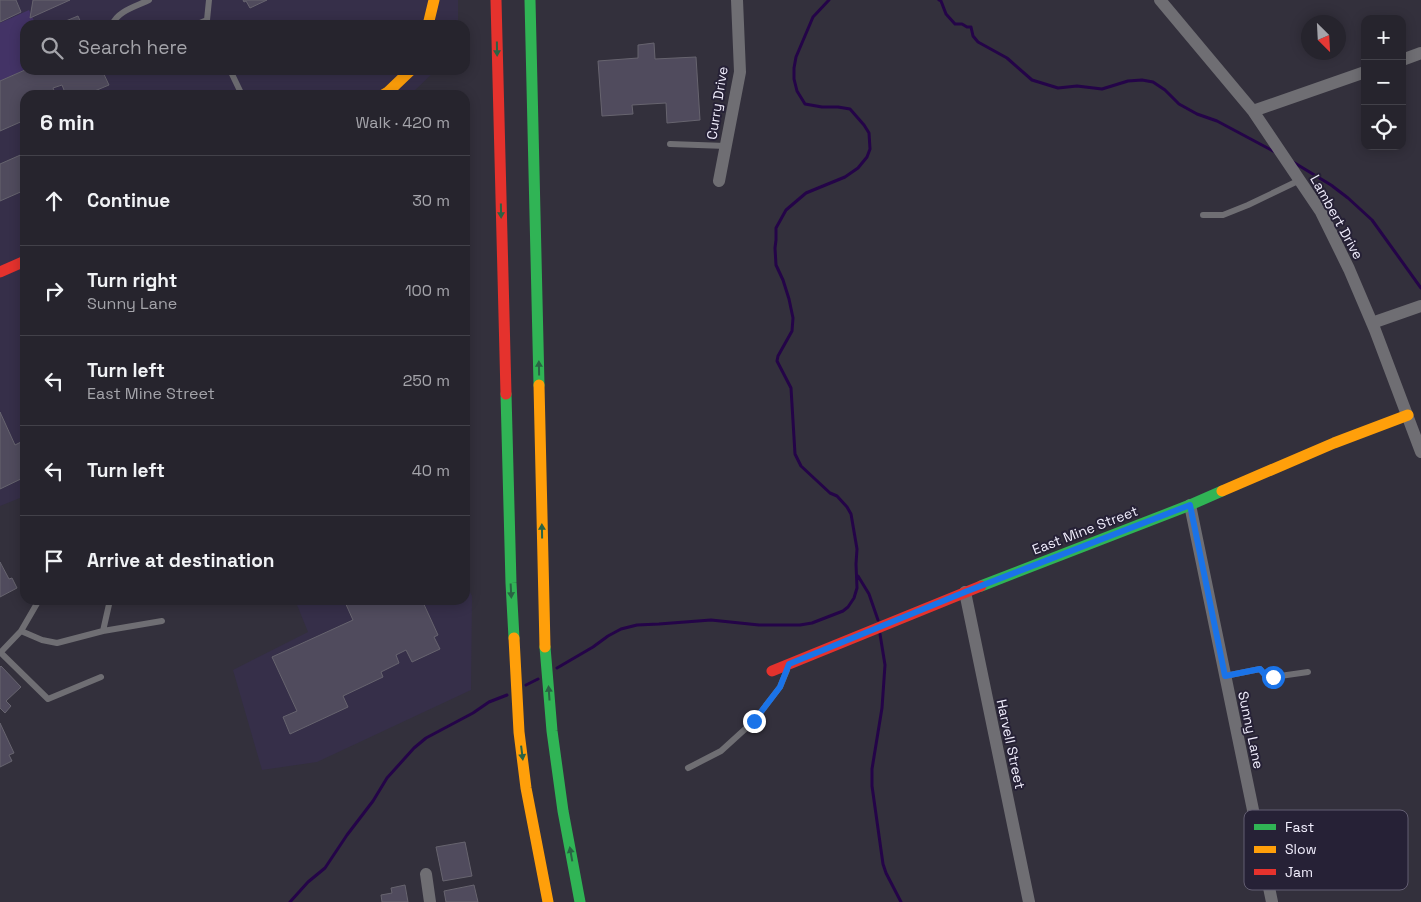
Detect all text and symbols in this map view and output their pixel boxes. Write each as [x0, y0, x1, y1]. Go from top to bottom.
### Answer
north arrow [1301, 15, 1346, 60]
map controls [1361, 15, 1406, 150]
button: + [1361, 15, 1406, 60]
search box [20, 20, 470, 75]
icon: search [38, 34, 66, 62]
text: Search here [78, 35, 188, 60]
one-way arrow [494, 41, 502, 57]
button: − [1361, 60, 1406, 105]
street label: Curry Drive [702, 65, 732, 141]
button: locate [1361, 105, 1406, 150]
text: 6 min [40, 109, 95, 136]
text: Walk · 420 m [355, 112, 450, 133]
street label: Lambert Drive [1306, 172, 1368, 262]
icon: ahead [40, 187, 68, 215]
text: Continue [87, 188, 170, 213]
text: 30 m [412, 190, 450, 211]
one-way arrow [498, 203, 506, 219]
text: Turn right [87, 268, 177, 293]
icon: right [40, 277, 68, 305]
text: 100 m [405, 280, 450, 301]
text: Sunny Lane [87, 293, 177, 314]
text: Turn left [87, 358, 165, 383]
one-way arrow [534, 360, 542, 376]
icon: left [40, 367, 68, 395]
text: 250 m [403, 370, 450, 391]
text: East Mine Street [87, 383, 215, 404]
icon: left [40, 457, 68, 485]
text: Turn left [87, 458, 165, 483]
text: 40 m [412, 460, 450, 481]
street label: East Mine Street [1030, 502, 1140, 558]
one-way arrow [538, 523, 546, 539]
icon: arrive [40, 547, 68, 575]
text: Arrive at destination [87, 548, 275, 573]
one-way arrow [508, 584, 516, 600]
route start [1262, 666, 1285, 689]
one-way arrow [545, 685, 553, 701]
street label: Sunny Lane [1234, 690, 1268, 770]
street label: Harvell Street [993, 697, 1029, 791]
route end [743, 710, 766, 733]
one-way arrow [518, 746, 526, 762]
legend [1244, 810, 1408, 890]
text: Fast [1285, 818, 1314, 836]
text: Slow [1285, 840, 1317, 858]
one-way arrow [566, 846, 574, 862]
text: Jam [1285, 863, 1313, 881]

